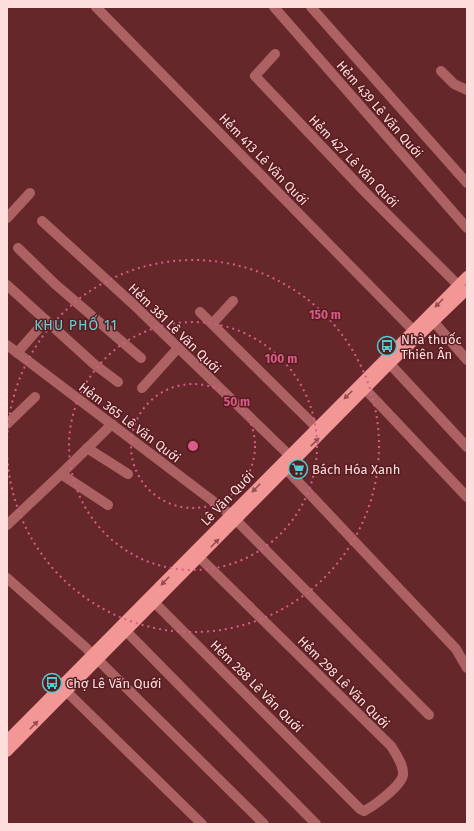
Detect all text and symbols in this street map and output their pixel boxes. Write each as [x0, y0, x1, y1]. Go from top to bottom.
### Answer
street label: Hẻm 439 Lê Văn Quới [334, 58, 426, 161]
street label: Hẻm 413 Lê Văn Quới [216, 110, 311, 208]
street label: Hẻm 427 Lê Văn Quới [306, 112, 401, 210]
street label: Hẻm 381 Lê Văn Quới [125, 280, 224, 376]
one-way arrow [434, 298, 444, 308]
text: 150 m [309, 308, 341, 322]
district label: KHU PHỐ 11 [34, 314, 118, 334]
place label: Nhà thuốc Thiên Ân [401, 332, 462, 362]
bus stop icon: Nhà thuốc Thiên Ân [376, 335, 398, 357]
text: 100 m [265, 352, 297, 366]
street label: Hẻm 365 Lê Văn Quới [76, 379, 183, 465]
one-way arrow [343, 390, 352, 400]
text: 50 m [224, 395, 250, 409]
one-way arrow [310, 437, 320, 447]
centre of rings [186, 439, 200, 453]
supermarket icon: Bách Hóa Xanh [287, 458, 309, 480]
place label: Bách Hóa Xanh [312, 462, 400, 477]
street label: Lê Văn Quới [198, 468, 257, 529]
one-way arrow [251, 483, 261, 493]
one-way arrow [210, 538, 220, 548]
one-way arrow [160, 576, 170, 586]
street label: Hẻm 298 Lê Văn Quới [295, 633, 393, 731]
street label: Hẻm 288 Lê Văn Quới [207, 637, 306, 736]
bus stop icon: Chợ Lê Văn Quới [41, 672, 63, 694]
place label: Chợ Lê Văn Quới [66, 676, 161, 691]
one-way arrow [30, 720, 39, 730]

